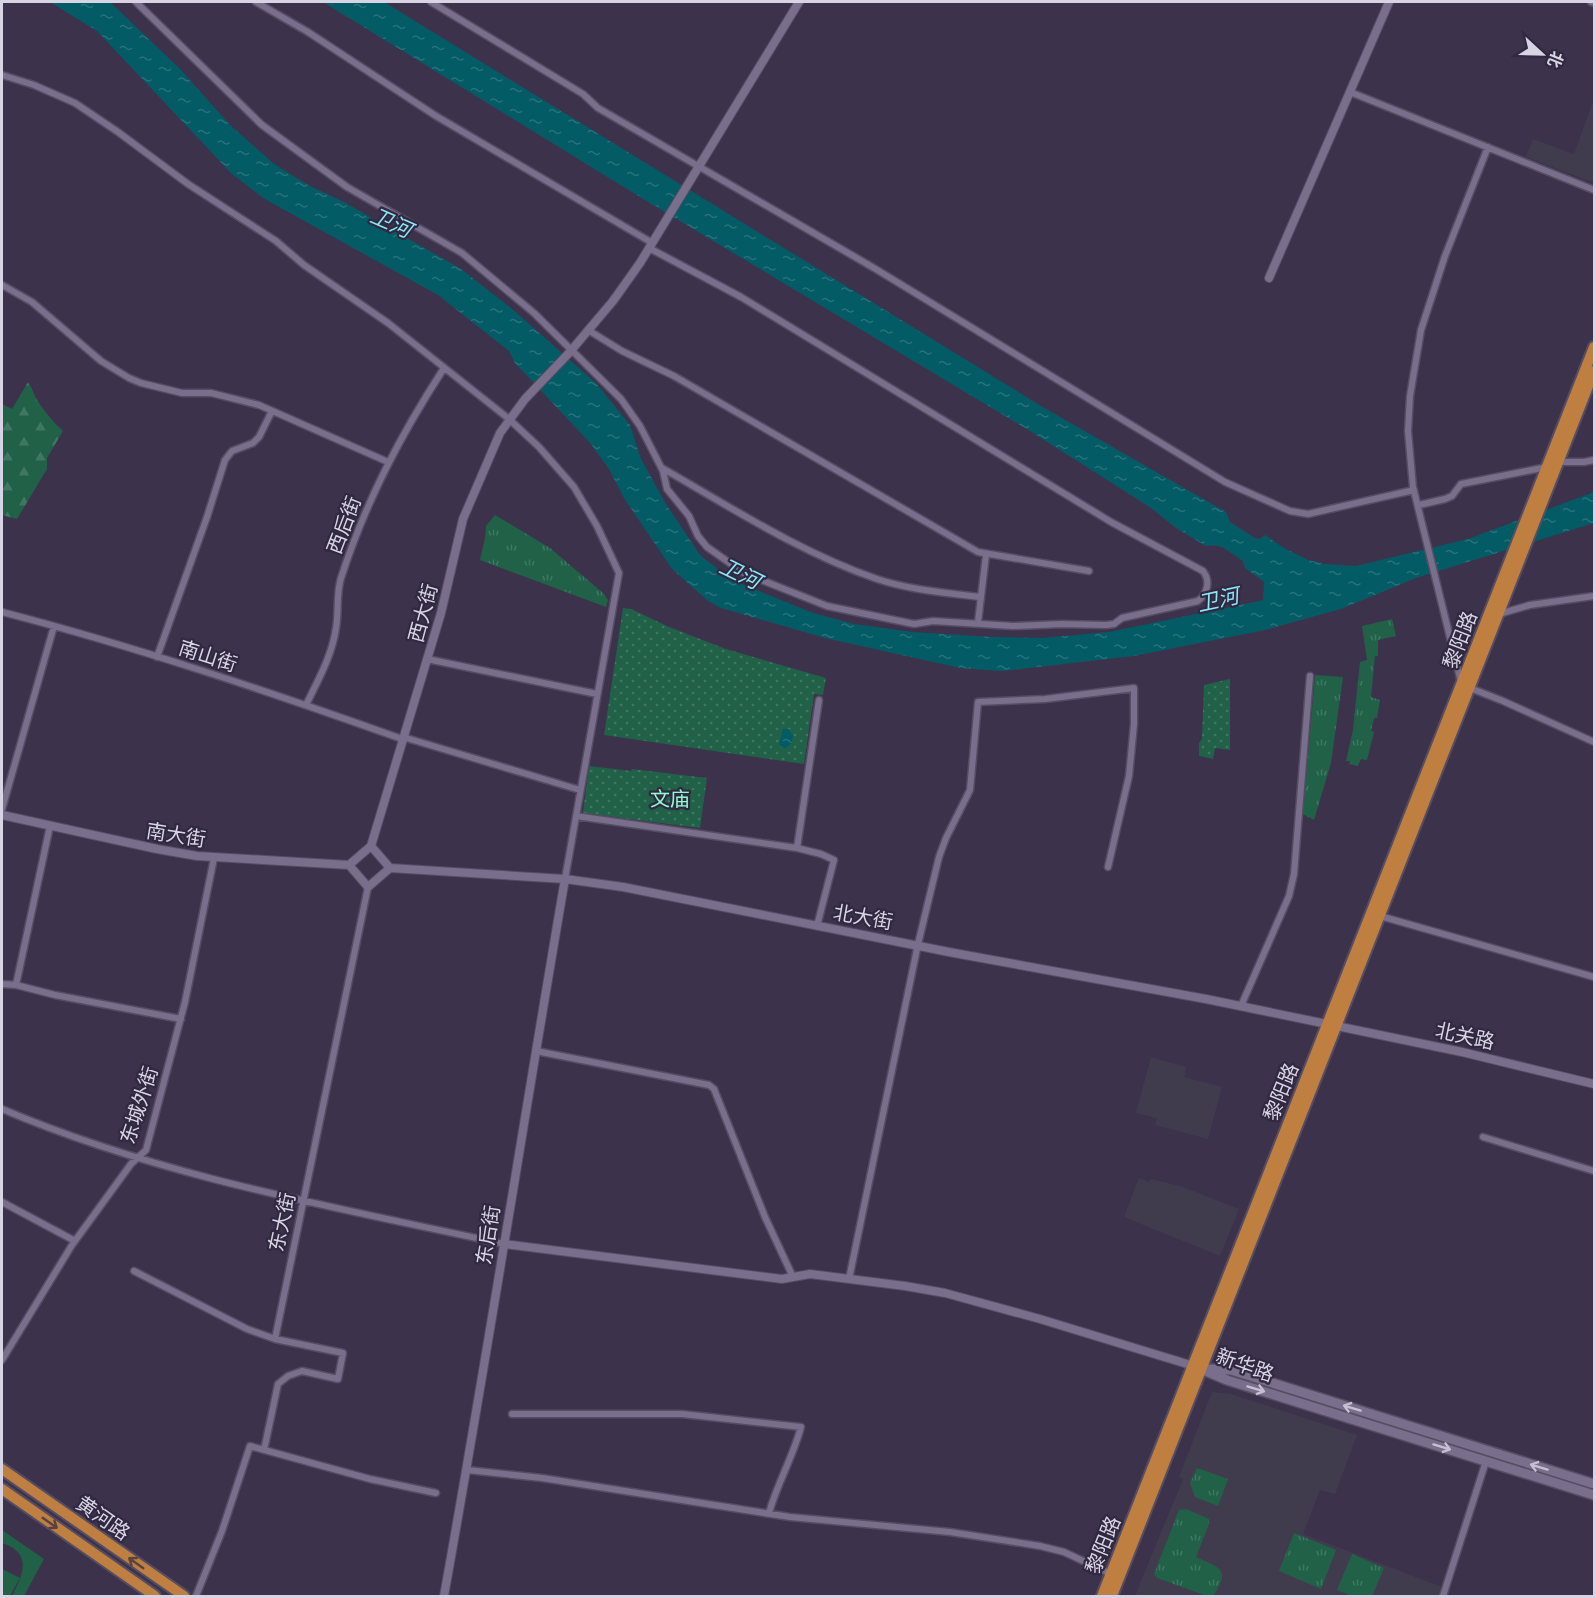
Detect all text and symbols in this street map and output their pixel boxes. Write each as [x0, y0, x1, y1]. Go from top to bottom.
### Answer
north arrow [1512, 24, 1572, 84]
text: 北 [1544, 48, 1568, 71]
water label: 卫河 [367, 202, 420, 245]
street label: 西后街 [321, 492, 367, 558]
water label: 卫河 [715, 552, 769, 597]
street label: 西大街 [403, 581, 443, 645]
water label: 卫河 [1195, 581, 1245, 617]
street label: 黎阳路 [1437, 607, 1483, 673]
street label: 南山街 [175, 634, 241, 678]
park label: 文庙 [650, 786, 690, 812]
street label: 南大街 [144, 817, 208, 853]
street label: 北大街 [831, 899, 895, 935]
street label: 北关路 [1433, 1017, 1497, 1055]
street label: 黎阳路 [1258, 1059, 1304, 1125]
street label: 东城外街 [114, 1063, 164, 1147]
street label: 东大街 [263, 1190, 301, 1254]
street label: 东后街 [470, 1203, 506, 1267]
street label: 新华路 [1212, 1343, 1278, 1387]
one-way arrow [1246, 1384, 1265, 1395]
one-way arrow [1343, 1402, 1362, 1413]
one-way arrow [1432, 1442, 1451, 1453]
one-way arrow [1530, 1460, 1549, 1471]
street label: 黄河路 [71, 1490, 135, 1546]
street label: 黎阳路 [1080, 1512, 1126, 1578]
one-way arrow [41, 1517, 57, 1529]
one-way arrow [129, 1557, 145, 1569]

